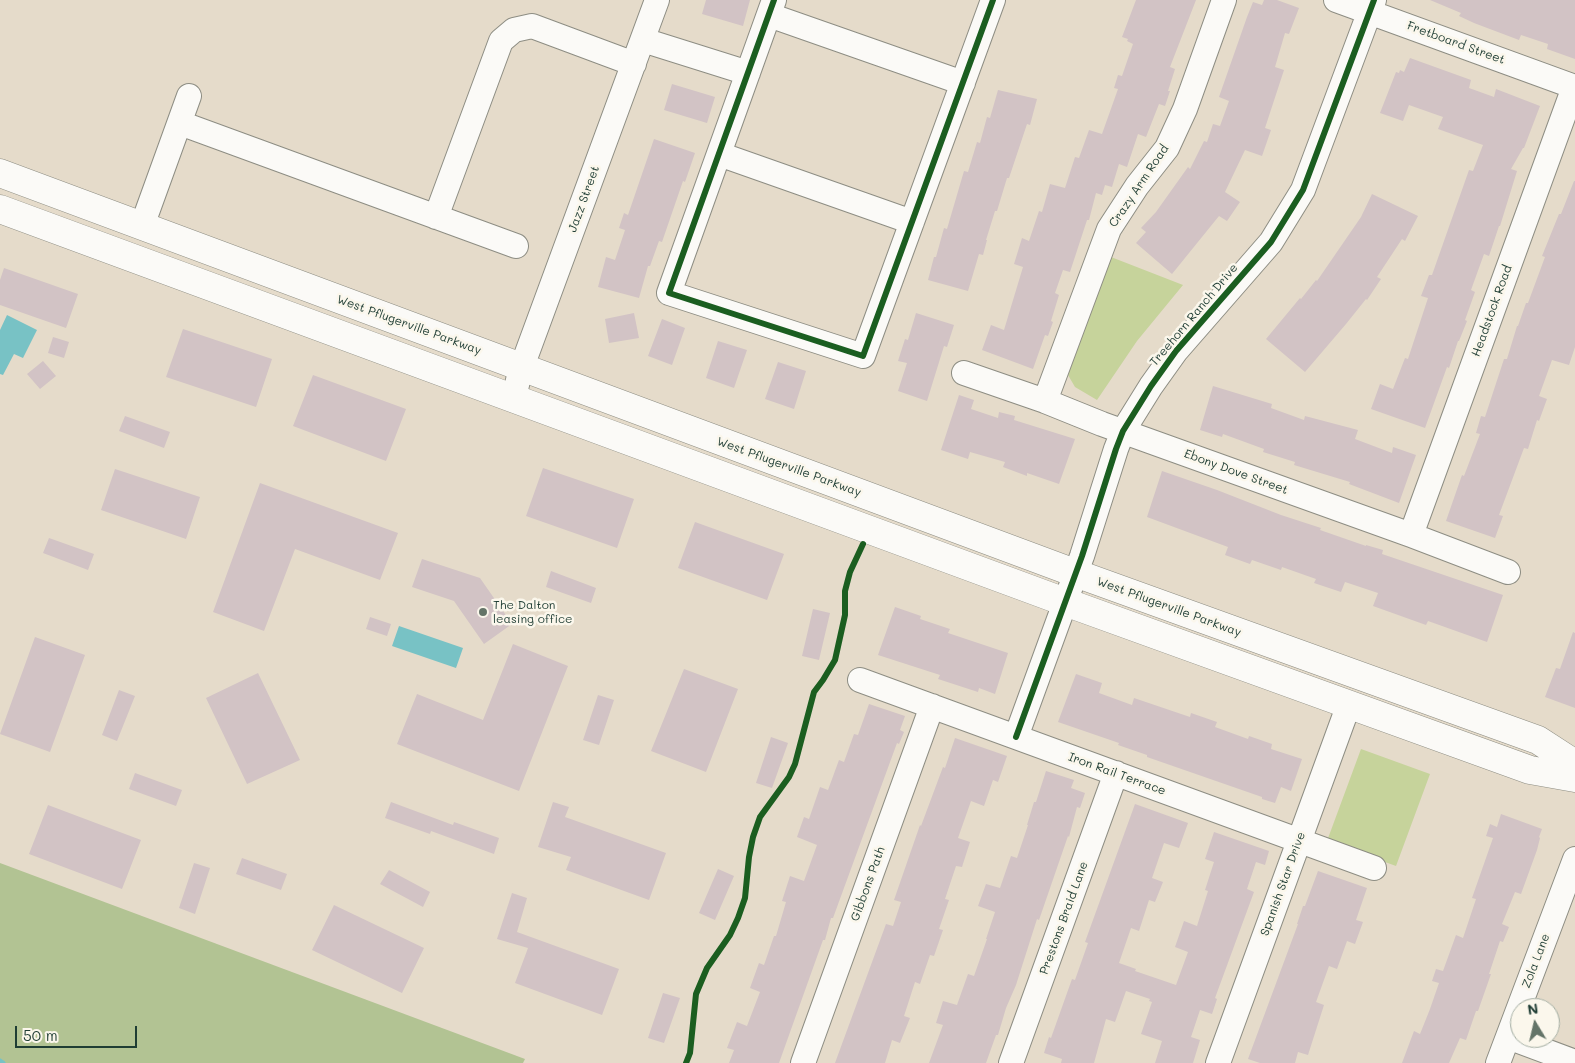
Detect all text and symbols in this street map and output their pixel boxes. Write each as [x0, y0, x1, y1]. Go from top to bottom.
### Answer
street label: Fretboard Street [1405, 19, 1507, 67]
street label: Crazy Arm Road [1106, 142, 1172, 230]
street label: Jazz Street [565, 164, 603, 234]
street label: Treehorn Ranch Drive [1147, 261, 1241, 369]
street label: Headstock Road [1469, 263, 1515, 359]
street label: West Pflugerville Parkway [335, 292, 483, 358]
street label: West Pflugerville Parkway [715, 434, 863, 500]
street label: Ebony Dove Street [1182, 446, 1290, 498]
street label: West Pflugerville Parkway [1095, 574, 1243, 640]
place label: The Dalton leasing office [493, 598, 572, 626]
marker: The Dalton leasing office [477, 606, 489, 618]
street label: Iron Rail Terrace [1066, 750, 1168, 798]
street label: Spanish Star Drive [1258, 830, 1308, 938]
street label: Gibbons Path [848, 845, 888, 923]
street label: Prestons Braid Lane [1037, 859, 1091, 977]
street label: Zola Lane [1519, 932, 1553, 990]
north arrow [1510, 998, 1560, 1048]
text: N [1526, 998, 1539, 1019]
scale bar [18, 1016, 140, 1048]
text: 50 m [23, 1025, 58, 1045]

